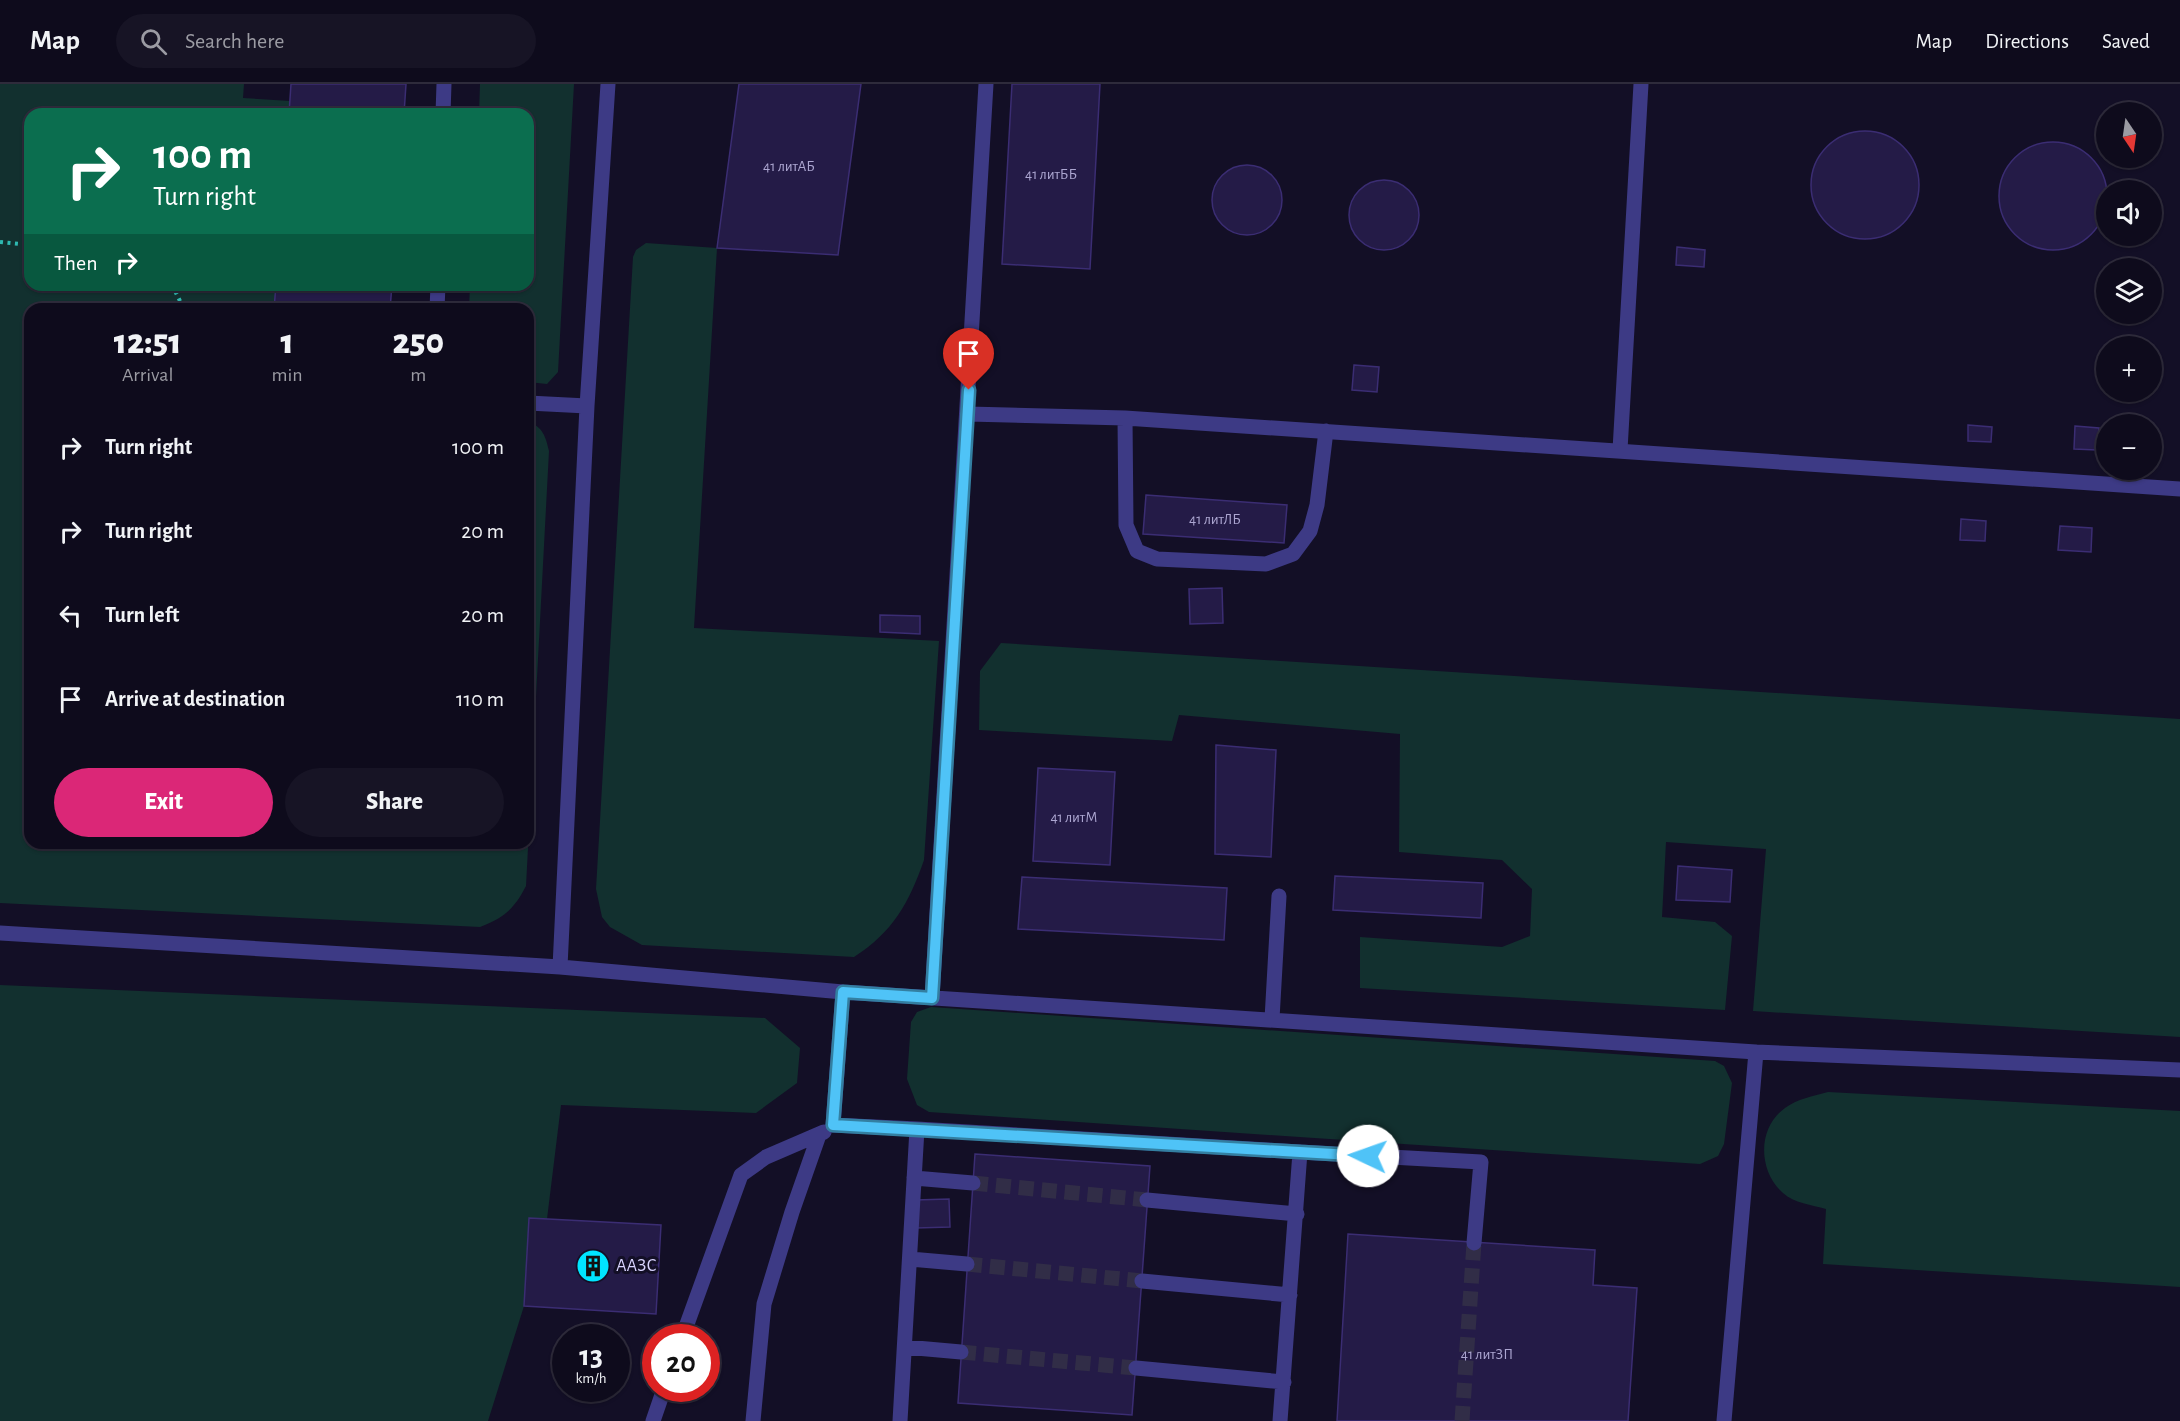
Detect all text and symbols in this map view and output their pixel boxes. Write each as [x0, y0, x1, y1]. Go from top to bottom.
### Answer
search box [116, 14, 536, 68]
icon: search [137, 25, 170, 58]
text: Map [30, 27, 80, 55]
text: Search here [185, 30, 284, 52]
text: Map [1916, 31, 1952, 52]
text: Directions [1985, 31, 2069, 52]
text: Saved [2102, 31, 2150, 52]
north arrow [2096, 102, 2162, 168]
map controls [2096, 102, 2162, 480]
icon: right [54, 132, 132, 210]
text: 100 m [153, 134, 252, 176]
house number: 41 литАБ [763, 159, 815, 174]
house number: 41 литББ [1025, 167, 1077, 182]
button: sound [2096, 180, 2162, 246]
text: Turn right [153, 183, 256, 210]
icon: right [110, 246, 143, 279]
text: Then [54, 252, 98, 274]
button: layers [2096, 258, 2162, 324]
text: 12:51 [114, 324, 182, 360]
text: 1 [280, 324, 294, 360]
text: 250 [392, 324, 444, 360]
pin [943, 328, 994, 390]
button: + [2096, 336, 2162, 402]
icon: arrive [952, 337, 985, 370]
text: Arrival [122, 365, 173, 385]
text: min [271, 365, 303, 385]
text: m [410, 365, 426, 385]
button: − [2096, 414, 2162, 480]
icon: right [54, 431, 87, 464]
text: Turn right [105, 436, 192, 458]
text: 100 m [452, 436, 504, 458]
house number: 41 литЛБ [1189, 512, 1241, 527]
icon: right [54, 515, 87, 548]
text: Turn right [105, 520, 192, 542]
text: 20 m [461, 520, 504, 542]
icon: left [54, 599, 87, 632]
text: Turn left [105, 604, 179, 626]
text: 20 m [461, 604, 504, 626]
icon: arrive [54, 683, 87, 716]
text: Arrive at destination [105, 688, 285, 710]
text: 110 m [456, 688, 504, 710]
button: Exit [54, 768, 273, 837]
button: Share [285, 768, 504, 837]
house number: 41 литМ [1050, 810, 1098, 825]
position arrow [1336, 1124, 1400, 1188]
building icon: ААЗС [575, 1248, 611, 1284]
place label: ААЗС [616, 1257, 657, 1275]
speed limit sign: 20 [642, 1324, 720, 1402]
text: 13 [579, 1341, 603, 1371]
house number: 41 литЗП [1461, 1347, 1513, 1362]
text: km/h [576, 1371, 606, 1386]

